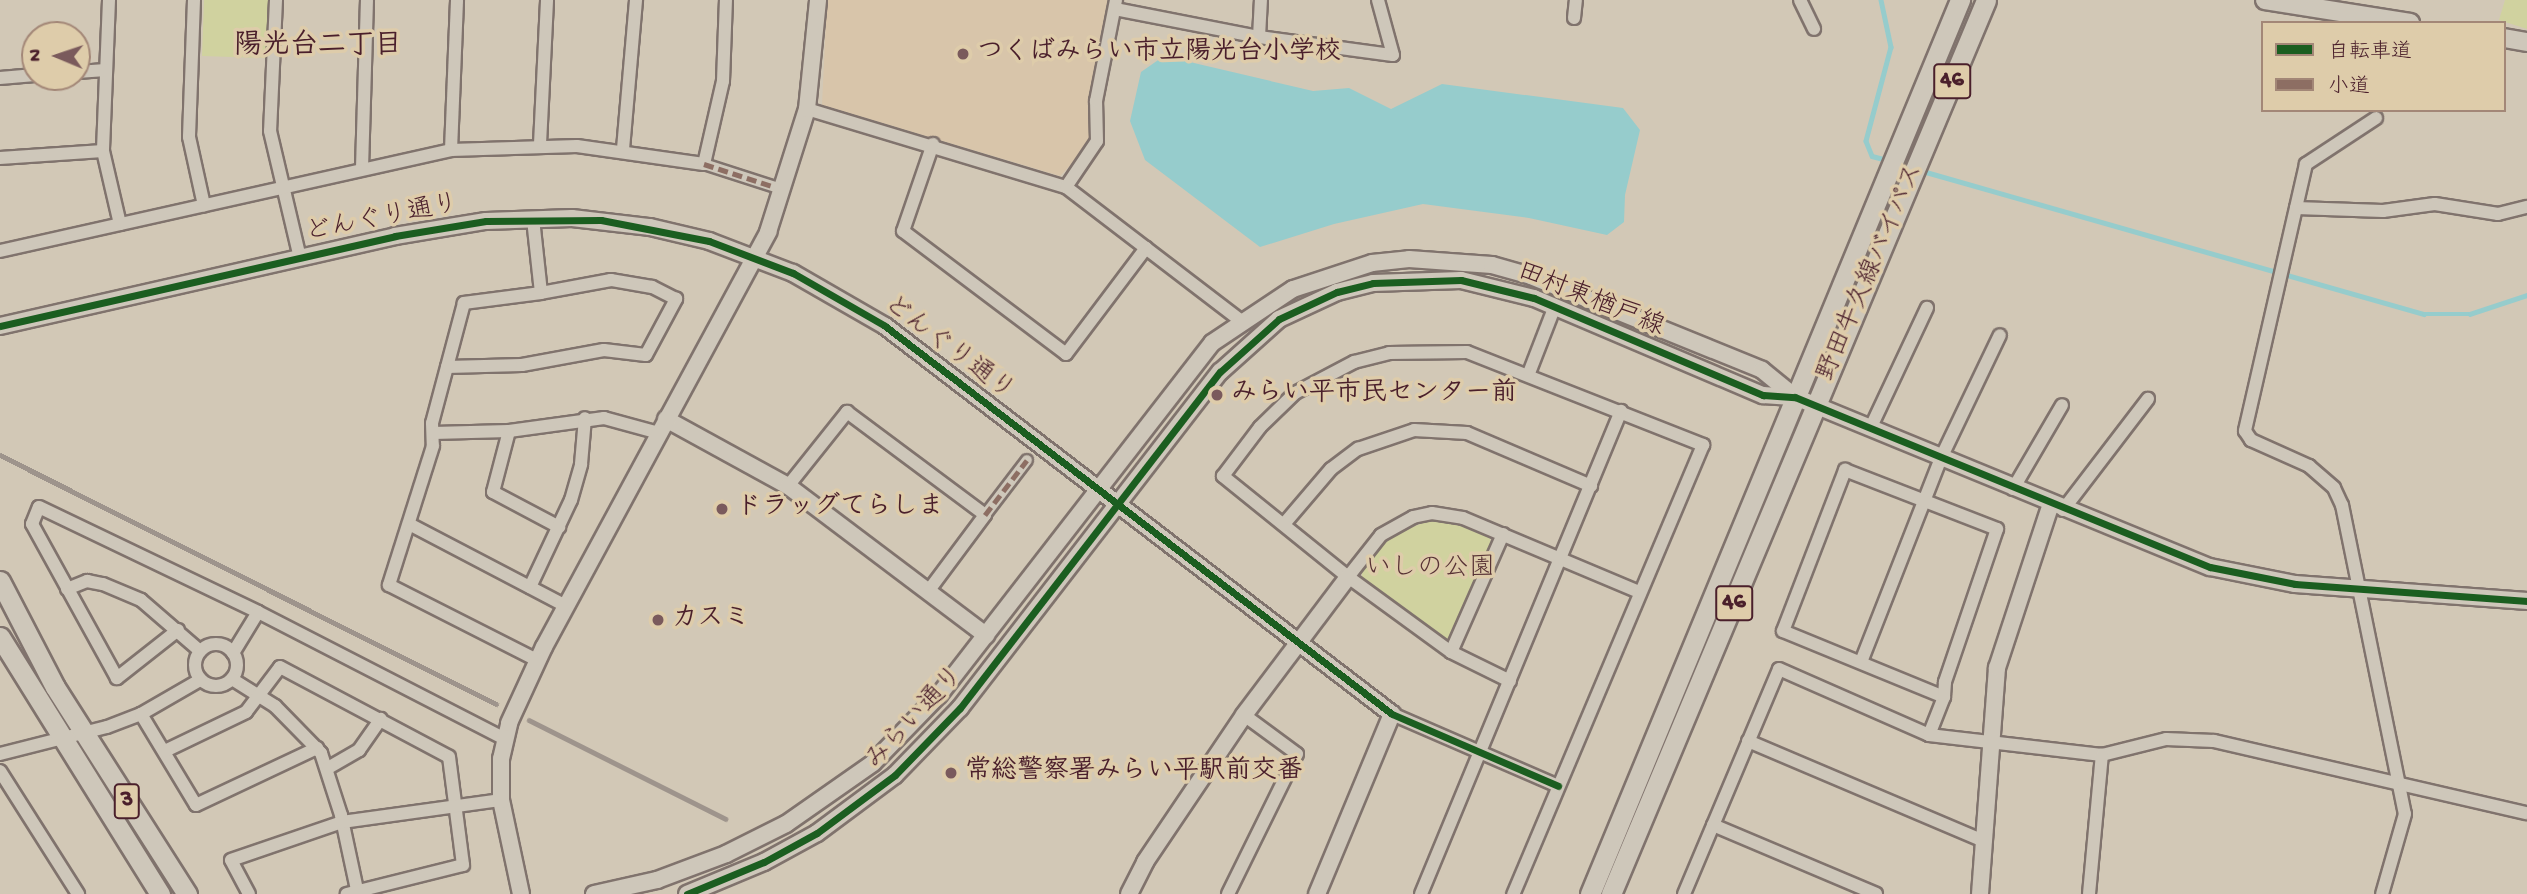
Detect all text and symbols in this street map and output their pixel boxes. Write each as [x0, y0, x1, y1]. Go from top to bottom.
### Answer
north arrow [21, 21, 91, 91]
legend [2261, 21, 2506, 112]
district label: 陽光台二丁目 [234, 30, 402, 64]
place label: つくばみらい市立陽光台小学校 [977, 38, 1341, 70]
text: 自転車道 [2328, 41, 2412, 66]
marker: つくばみらい市立陽光台小学校 [955, 46, 971, 62]
text: N [25, 49, 48, 62]
road number: 46 [1933, 60, 1971, 102]
text: 小道 [2328, 76, 2370, 101]
street label: 野田牛久線バイパス [1812, 159, 1932, 387]
street label: どんぐり通り [302, 190, 462, 250]
street label: 田村東楢戸線 [1512, 257, 1668, 345]
street label: どんぐり通り [876, 290, 1020, 408]
place label: みらい平市民センター前 [1231, 379, 1517, 411]
marker: みらい平市民センター前 [1209, 387, 1225, 403]
place label: ドラッグてらしま [736, 493, 944, 525]
marker: ドラッグてらしま [714, 501, 730, 517]
park label: いしの公園 [1365, 554, 1495, 586]
road number: 46 [1715, 582, 1753, 624]
place label: カスミ [672, 604, 750, 636]
marker: カスミ [650, 612, 666, 628]
street label: みらい通り [860, 661, 972, 777]
place label: 常総警察署みらい平駅前交番 [965, 757, 1303, 789]
marker: 常総警察署みらい平駅前交番 [943, 765, 959, 781]
road number: 3 [113, 780, 141, 822]

